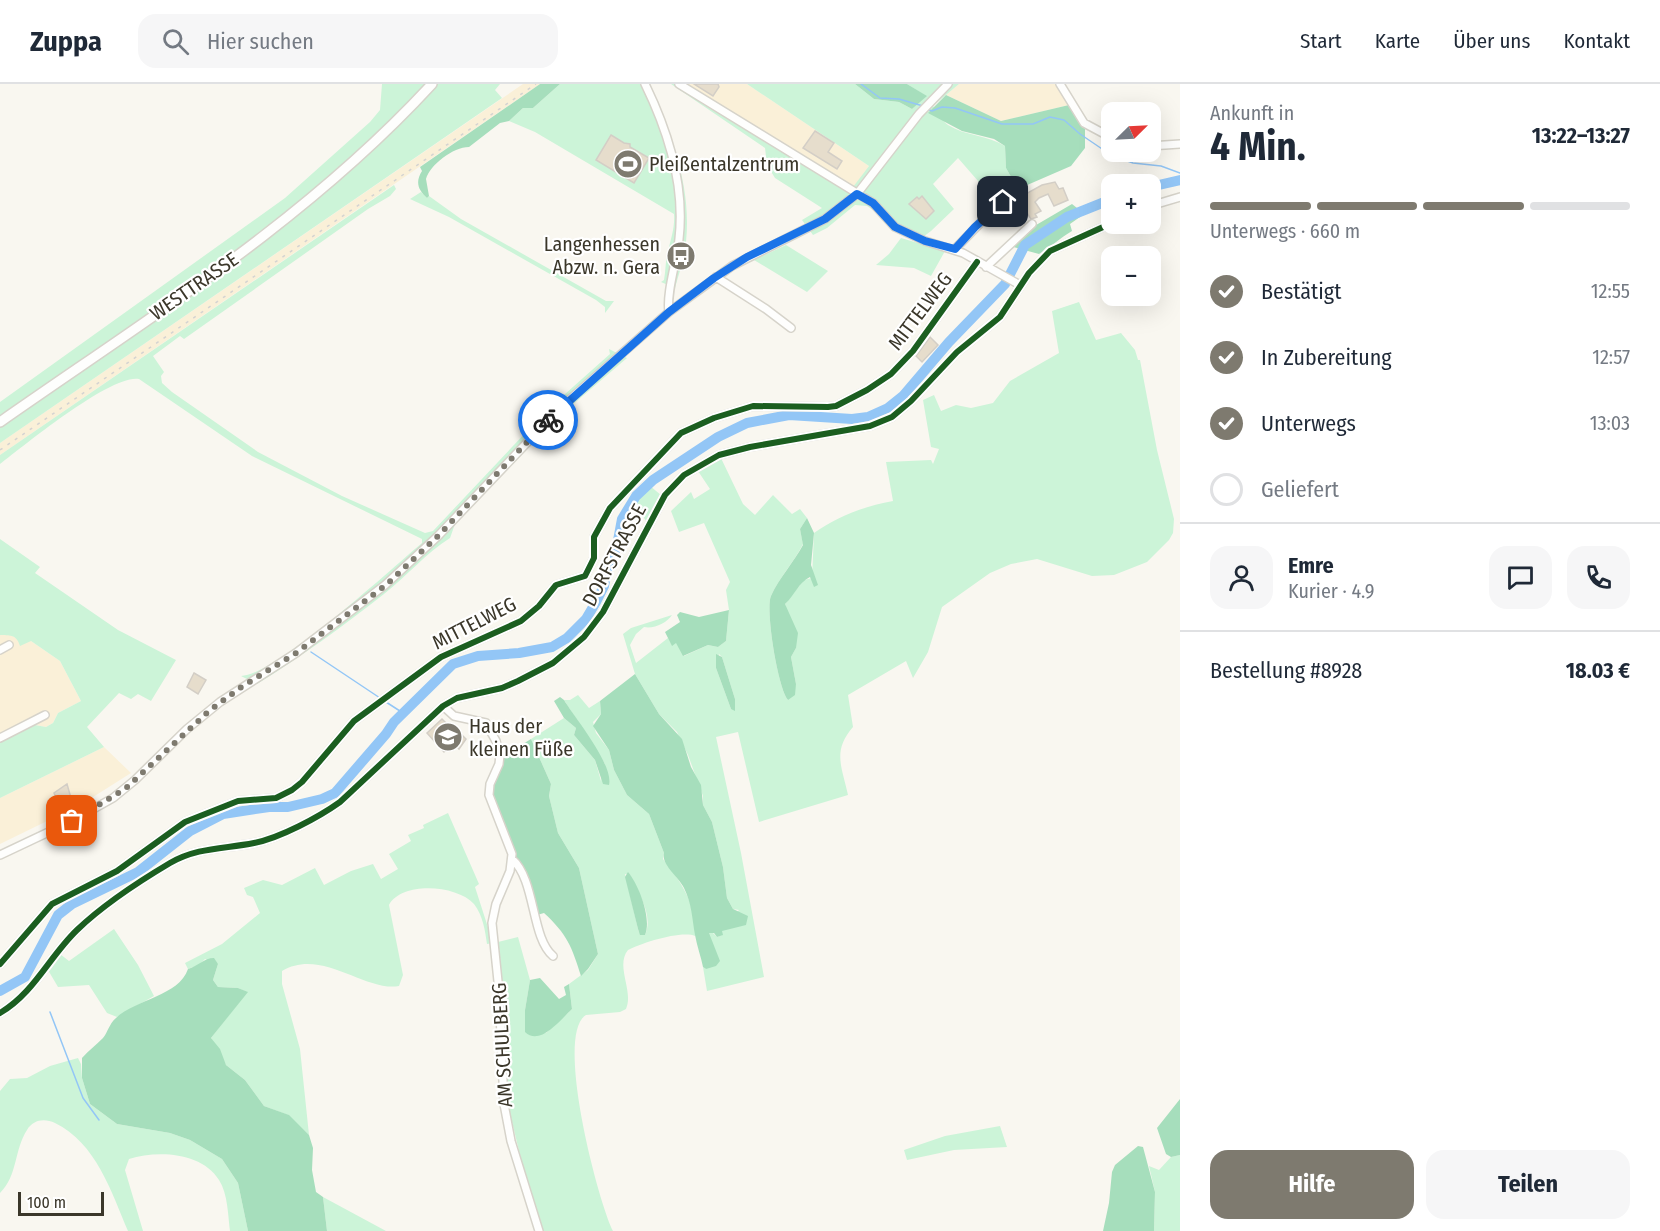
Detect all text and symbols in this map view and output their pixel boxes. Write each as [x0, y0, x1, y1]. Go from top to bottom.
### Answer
search box [138, 14, 558, 68]
text: Zuppa [30, 25, 102, 58]
icon: search [159, 25, 192, 58]
text: Hier suchen [207, 28, 314, 55]
text: Start [1300, 28, 1342, 54]
text: Karte [1375, 28, 1420, 54]
text: Über uns [1453, 28, 1530, 54]
text: Kontakt [1563, 28, 1630, 54]
text: Ankunft in [1210, 101, 1294, 125]
north arrow [1101, 102, 1161, 162]
map controls [1101, 102, 1161, 306]
text: 13:22–13:27 [1532, 122, 1630, 149]
text: 4 Min. [1210, 124, 1306, 170]
sports icon: Pleißentalzentrum [612, 148, 644, 180]
place label: Pleißentalzentrum [649, 152, 800, 176]
button: + [1101, 174, 1161, 234]
pin [977, 176, 1028, 227]
icon: home [986, 185, 1019, 218]
text: Unterwegs · 660 m [1210, 219, 1360, 243]
place label: Langenhessen Abzw. n. Gera [544, 232, 660, 279]
bus stop icon: Langenhessen Abzw. n. Gera [665, 240, 697, 272]
button: − [1101, 246, 1161, 306]
street label: WESTTRASSE [145, 247, 243, 325]
street label: MITTELWEG [883, 267, 957, 355]
icon: check [1210, 275, 1243, 308]
text: Bestätigt [1261, 278, 1341, 305]
text: 12:55 [1591, 279, 1630, 303]
icon: check [1210, 341, 1243, 374]
text: In Zubereitung [1261, 344, 1392, 371]
text: 12:57 [1592, 345, 1630, 369]
courier [518, 390, 578, 450]
icon: bike [532, 404, 565, 437]
icon: check [1210, 407, 1243, 440]
text: Unterwegs [1261, 410, 1356, 437]
text: 13:03 [1590, 411, 1630, 435]
text: Geliefert [1261, 476, 1339, 503]
street label: DORFSTRASSE [577, 500, 651, 610]
button: person [1210, 546, 1273, 609]
button: chat [1489, 546, 1552, 609]
button: phone [1567, 546, 1630, 609]
text: Emre [1288, 552, 1334, 579]
text: Kurier · 4.9 [1288, 579, 1375, 603]
street label: MITTELWEG [428, 592, 520, 654]
text: Bestellung #8928 [1210, 657, 1362, 684]
text: 18.03 € [1566, 657, 1630, 684]
place label: Haus der kleinen Füße [469, 714, 573, 761]
school or university icon: Haus der kleinen Füße [432, 721, 464, 753]
pin [46, 795, 97, 846]
icon: bag [55, 804, 88, 837]
street label: AM SCHULBERG [487, 982, 517, 1108]
button: Hilfe [1210, 1150, 1414, 1219]
button: Teilen [1426, 1150, 1630, 1219]
scale bar [18, 1189, 104, 1216]
text: 100 m [27, 1193, 66, 1212]

